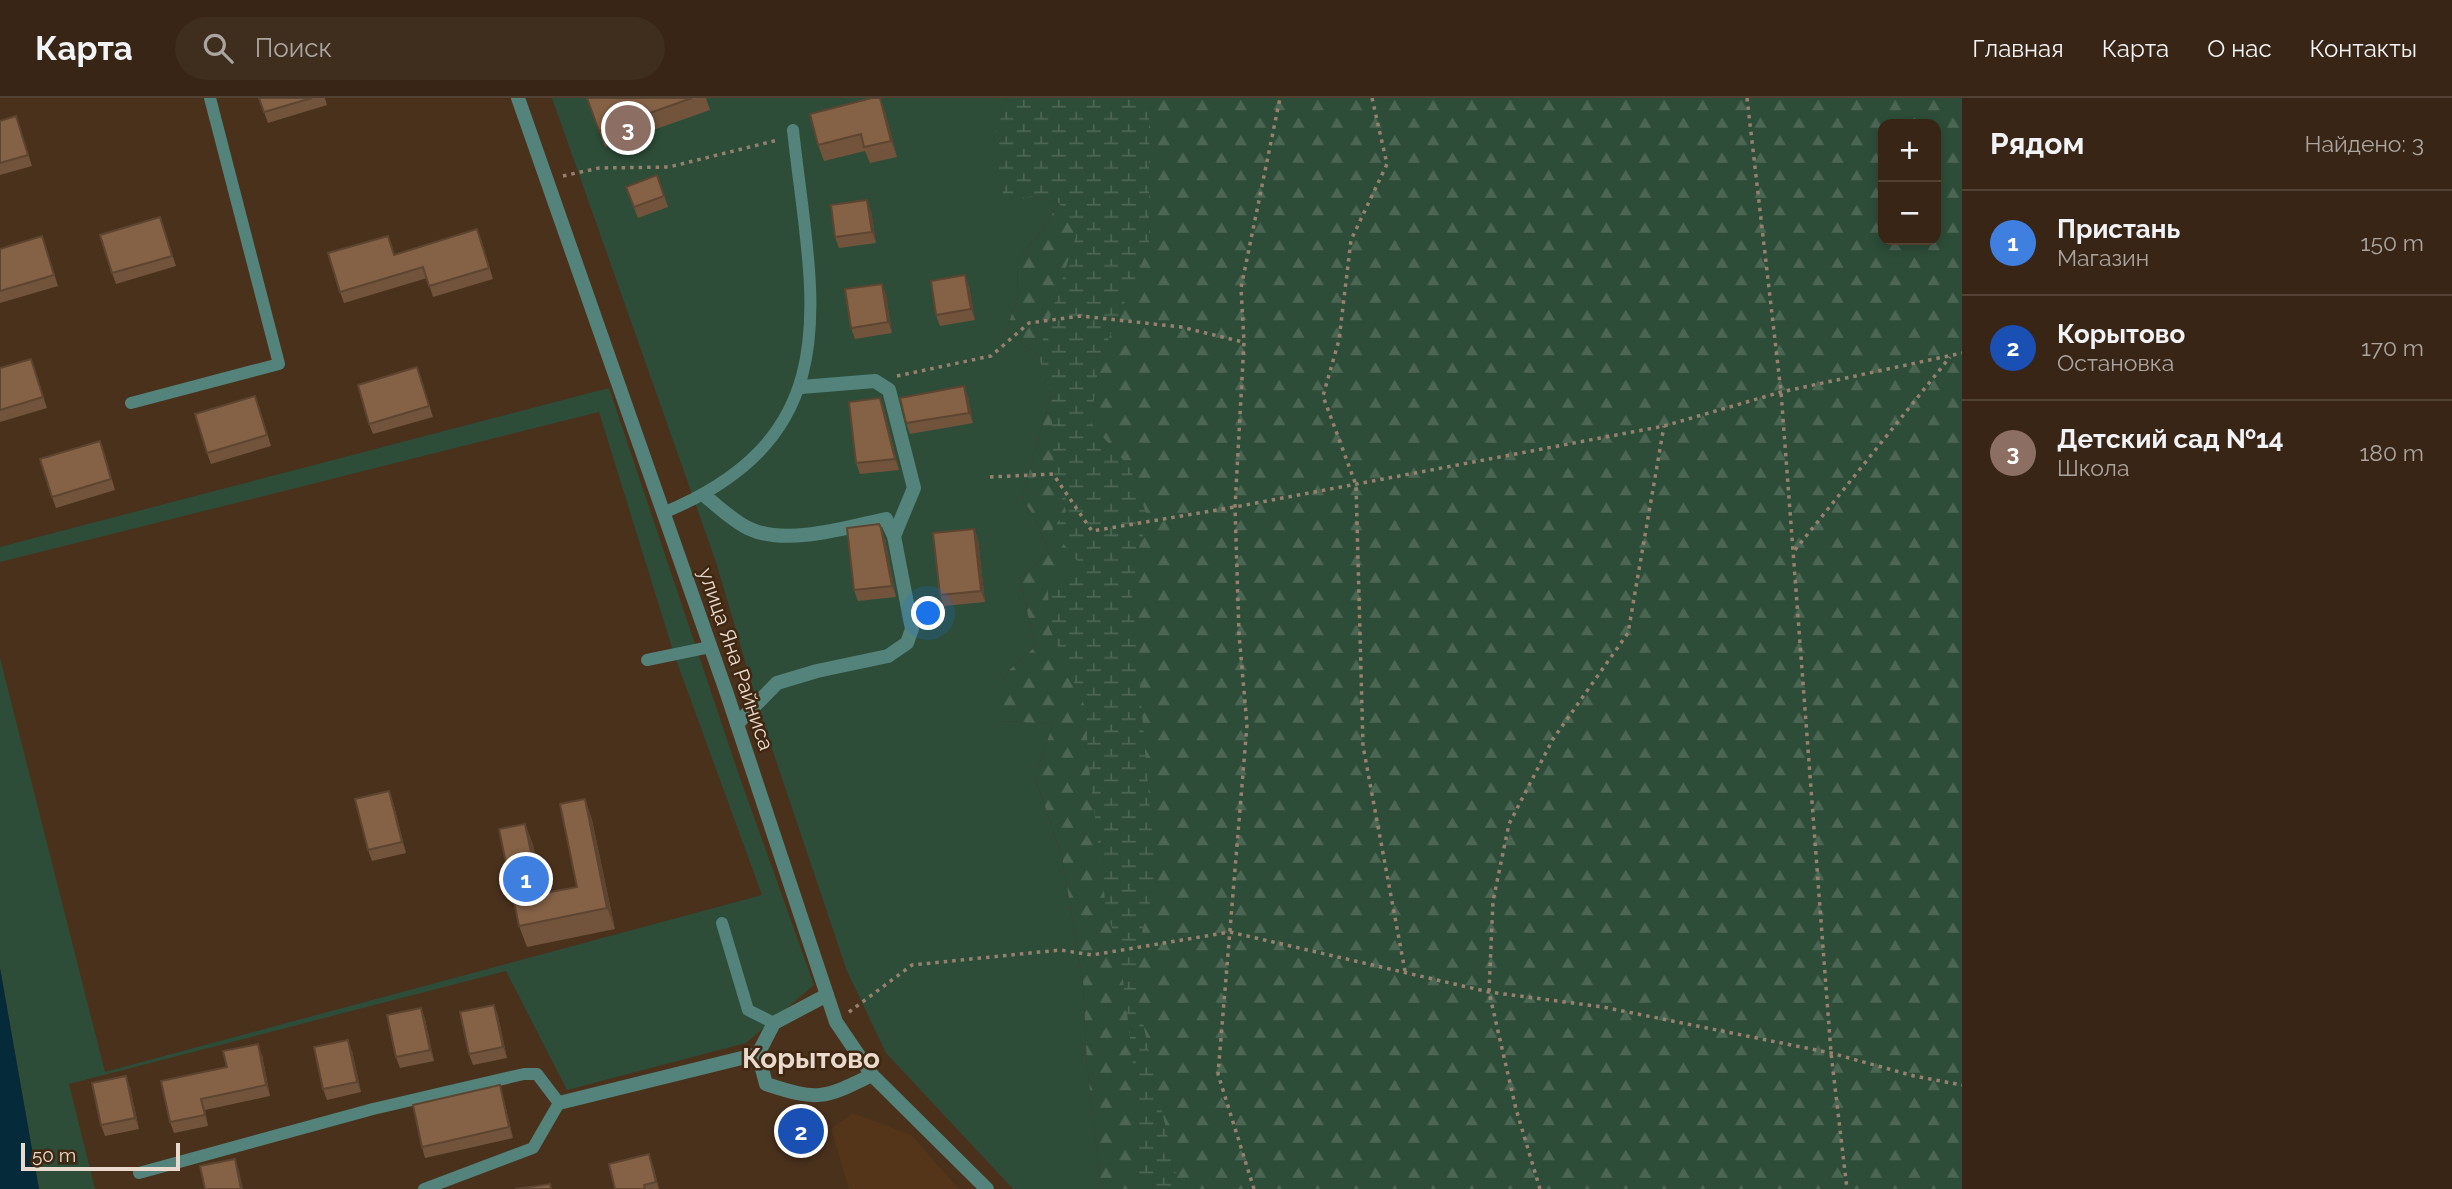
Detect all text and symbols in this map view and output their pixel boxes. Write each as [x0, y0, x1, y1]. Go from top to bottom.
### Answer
search box [175, 17, 665, 80]
text: Карта [35, 29, 133, 68]
icon: search [199, 29, 237, 67]
text: Поиск [255, 33, 332, 63]
text: Главная [1972, 34, 2064, 63]
text: Карта [2102, 34, 2169, 63]
text: О нас [2207, 34, 2272, 63]
text: Контакты [2310, 34, 2417, 63]
pin: 3 [605, 102, 651, 154]
map controls [1878, 119, 1941, 245]
button: + [1878, 119, 1941, 182]
text: Рядом [1990, 126, 2084, 161]
text: Найдено: 3 [2305, 130, 2424, 157]
button: − [1878, 182, 1941, 245]
text: Пристань [2057, 214, 2180, 244]
text: 1 [2007, 229, 2019, 256]
text: 150 m [2361, 229, 2424, 256]
text: Магазин [2057, 244, 2149, 271]
text: Корытово [2057, 319, 2185, 349]
text: 2 [2007, 334, 2019, 361]
text: 170 m [2361, 334, 2424, 361]
text: Остановка [2057, 349, 2174, 376]
text: Детский сад №14 [2057, 424, 2284, 454]
text: 3 [2007, 439, 2019, 466]
text: 180 m [2359, 439, 2424, 466]
text: Школа [2057, 454, 2130, 481]
street label: улица Яна Райниса [693, 564, 780, 754]
your location [911, 596, 945, 630]
pin: 1 [503, 853, 549, 905]
district label: Корытово [742, 1042, 880, 1075]
pin: 2 [778, 1105, 824, 1157]
scale bar [21, 1140, 180, 1172]
text: 50 m [32, 1144, 76, 1166]

